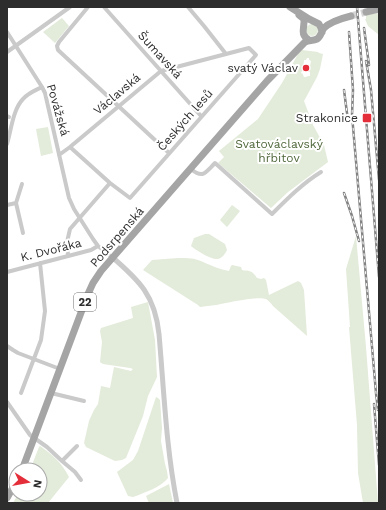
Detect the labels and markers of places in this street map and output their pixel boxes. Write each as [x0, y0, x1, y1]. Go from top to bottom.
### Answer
place label: svatý Václav [228, 61, 299, 75]
marker: svatý Václav [301, 63, 311, 73]
place label: Strakonice [296, 111, 358, 125]
marker: Strakonice [361, 112, 373, 124]

